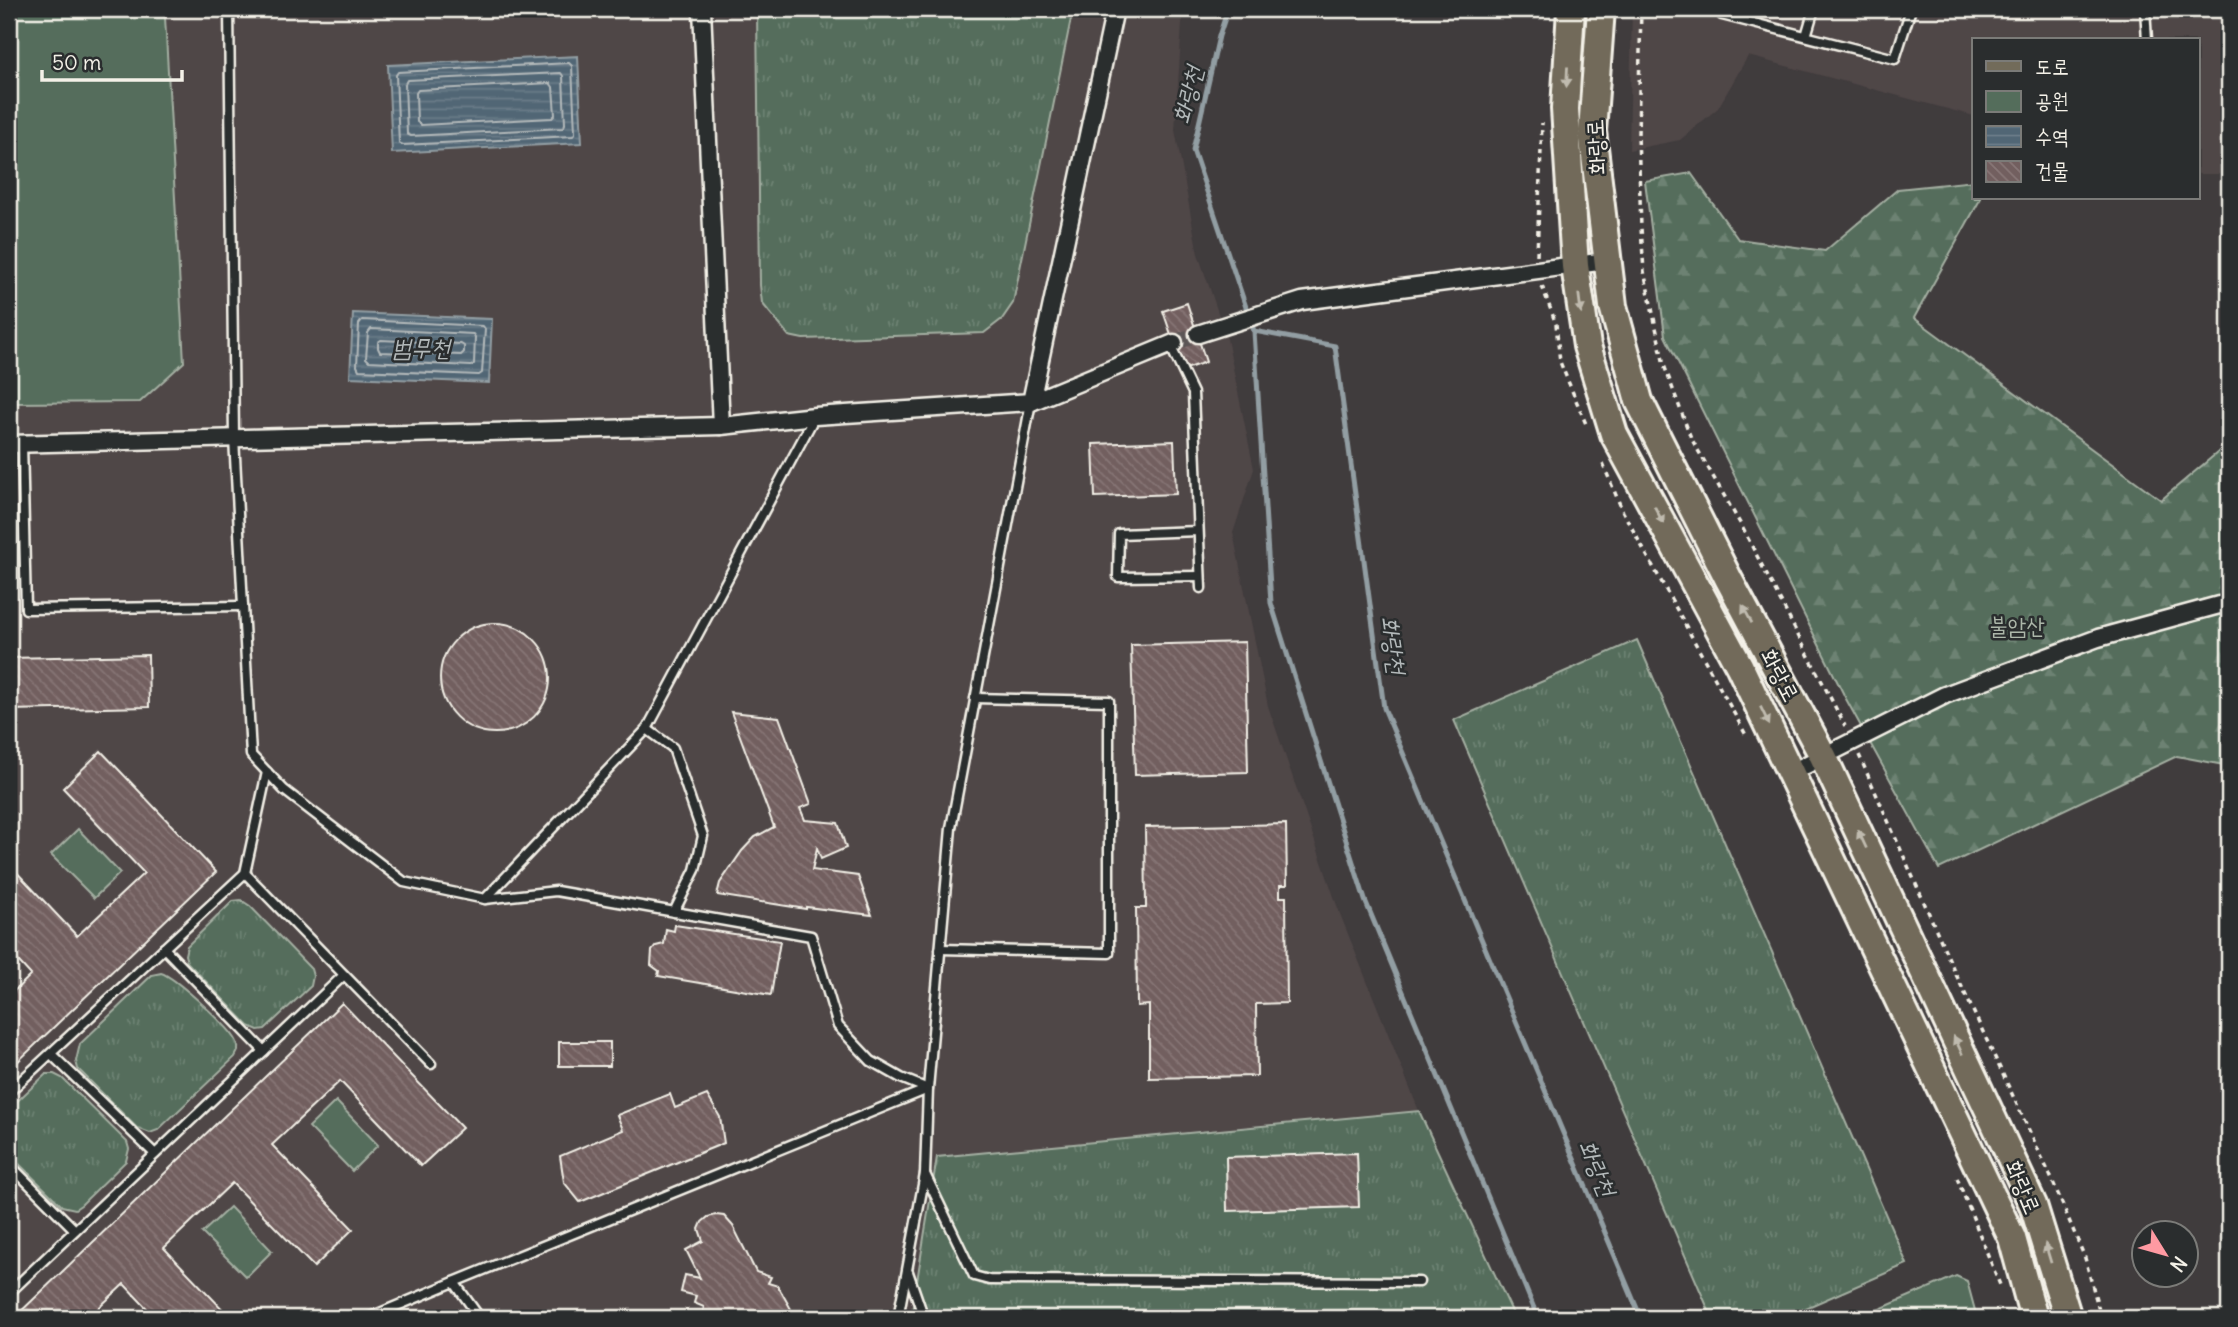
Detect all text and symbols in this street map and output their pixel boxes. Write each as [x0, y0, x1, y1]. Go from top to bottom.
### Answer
scale bar [42, 38, 182, 82]
legend [1972, 38, 2200, 200]
text: 50 m [52, 49, 101, 76]
text: 도로 [2035, 53, 2069, 80]
water label: 화랑천 [1165, 60, 1209, 126]
one-way arrow [1561, 66, 1572, 88]
text: 공원 [2035, 87, 2069, 114]
street label: 화랑로 [1580, 119, 1611, 176]
text: 수역 [2035, 123, 2069, 150]
text: 건물 [2035, 157, 2069, 184]
one-way arrow [1575, 293, 1586, 315]
water label: 범무천 [392, 332, 453, 362]
one-way arrow [1652, 506, 1664, 526]
one-way arrow [1741, 604, 1753, 624]
park label: 불암산 [1989, 611, 2045, 640]
water label: 화랑천 [1375, 614, 1413, 678]
street label: 화랑로 [1755, 643, 1806, 706]
one-way arrow [1759, 706, 1770, 726]
one-way arrow [1856, 828, 1867, 849]
one-way arrow [1952, 1035, 1964, 1055]
water label: 화랑천 [1573, 1135, 1624, 1203]
street label: 화랑로 [1999, 1156, 2048, 1218]
north arrow [2130, 1218, 2200, 1288]
one-way arrow [2043, 1242, 2053, 1263]
text: N [2165, 1252, 2192, 1277]

